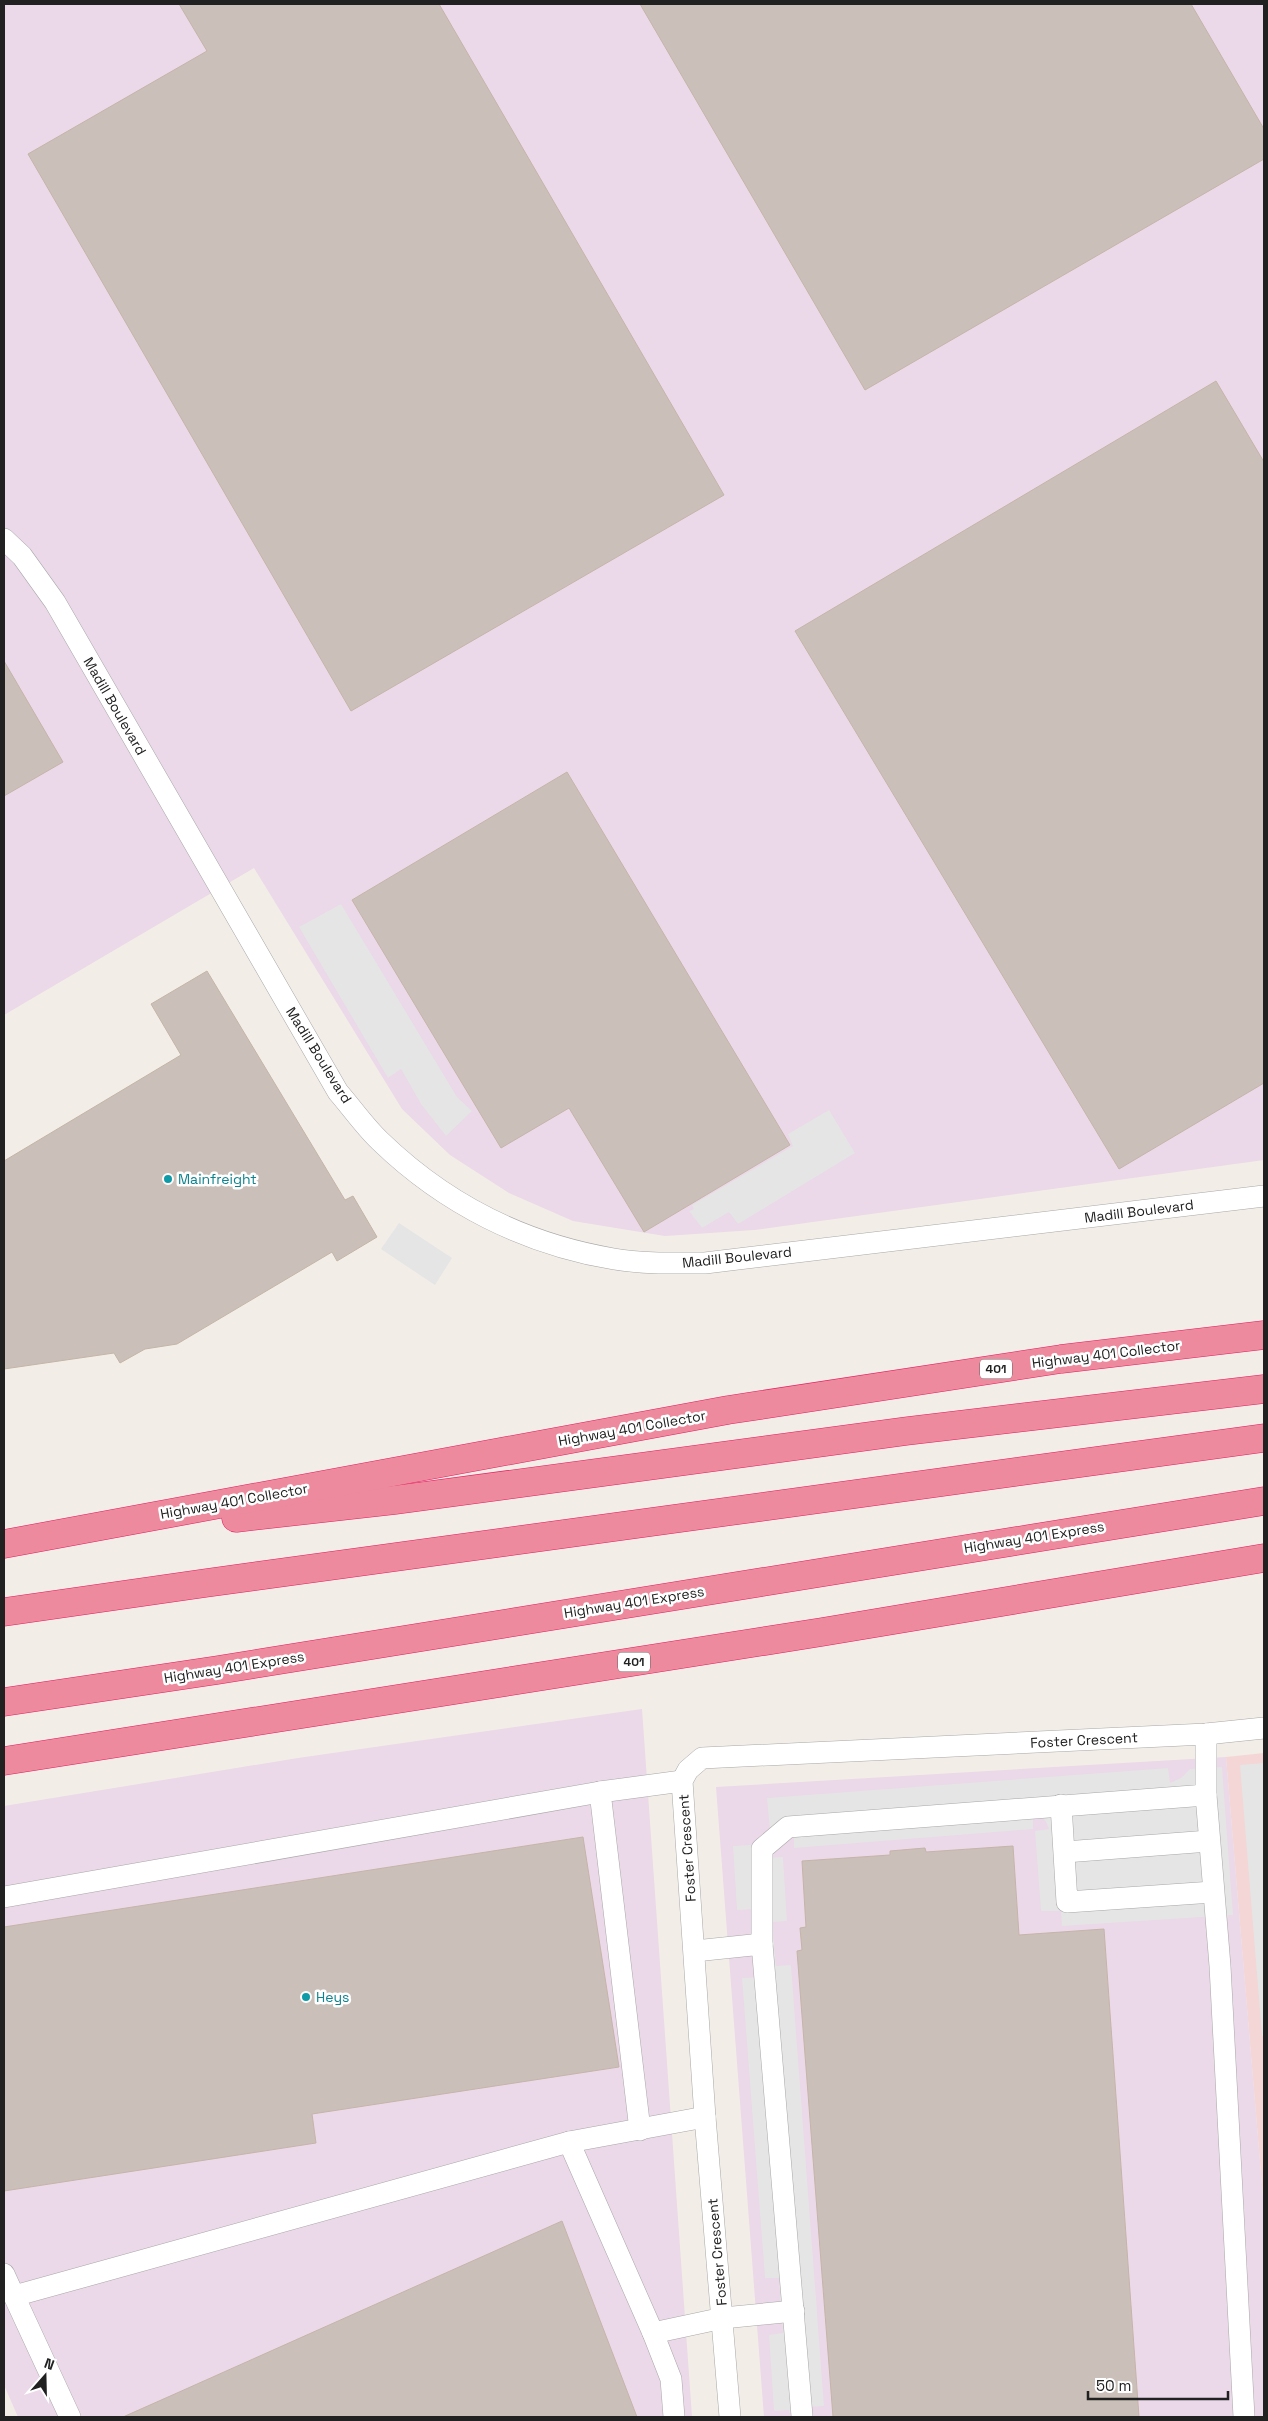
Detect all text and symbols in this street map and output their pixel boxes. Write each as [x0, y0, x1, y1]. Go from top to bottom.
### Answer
street label: Madill Boulevard [80, 654, 150, 758]
street label: Madill Boulevard [282, 1004, 356, 1106]
place label: Mainfreight [178, 1170, 257, 1188]
marker: Mainfreight [162, 1173, 174, 1185]
street label: Madill Boulevard [1083, 1195, 1195, 1227]
street label: Madill Boulevard [681, 1242, 793, 1272]
street label: Highway 401 Collector [1031, 1336, 1181, 1372]
road number: 401 [980, 1360, 1012, 1378]
street label: Highway 401 Collector [557, 1406, 707, 1450]
street label: Highway 401 Collector [159, 1479, 309, 1523]
street label: Highway 401 Express [963, 1517, 1105, 1557]
street label: Highway 401 Express [563, 1582, 705, 1622]
street label: Highway 401 Express [163, 1647, 305, 1687]
road number: 401 [618, 1652, 650, 1671]
street label: Foster Crescent [1030, 1728, 1138, 1752]
street label: Foster Crescent [674, 1794, 700, 1902]
place label: Heys [316, 1988, 349, 2006]
marker: Heys [300, 1991, 312, 2003]
street label: Foster Crescent [703, 2197, 731, 2307]
north arrow [20, 2351, 70, 2401]
text: N [42, 2354, 57, 2374]
scale bar [1088, 2368, 1228, 2400]
text: 50 m [1096, 2376, 1131, 2395]

